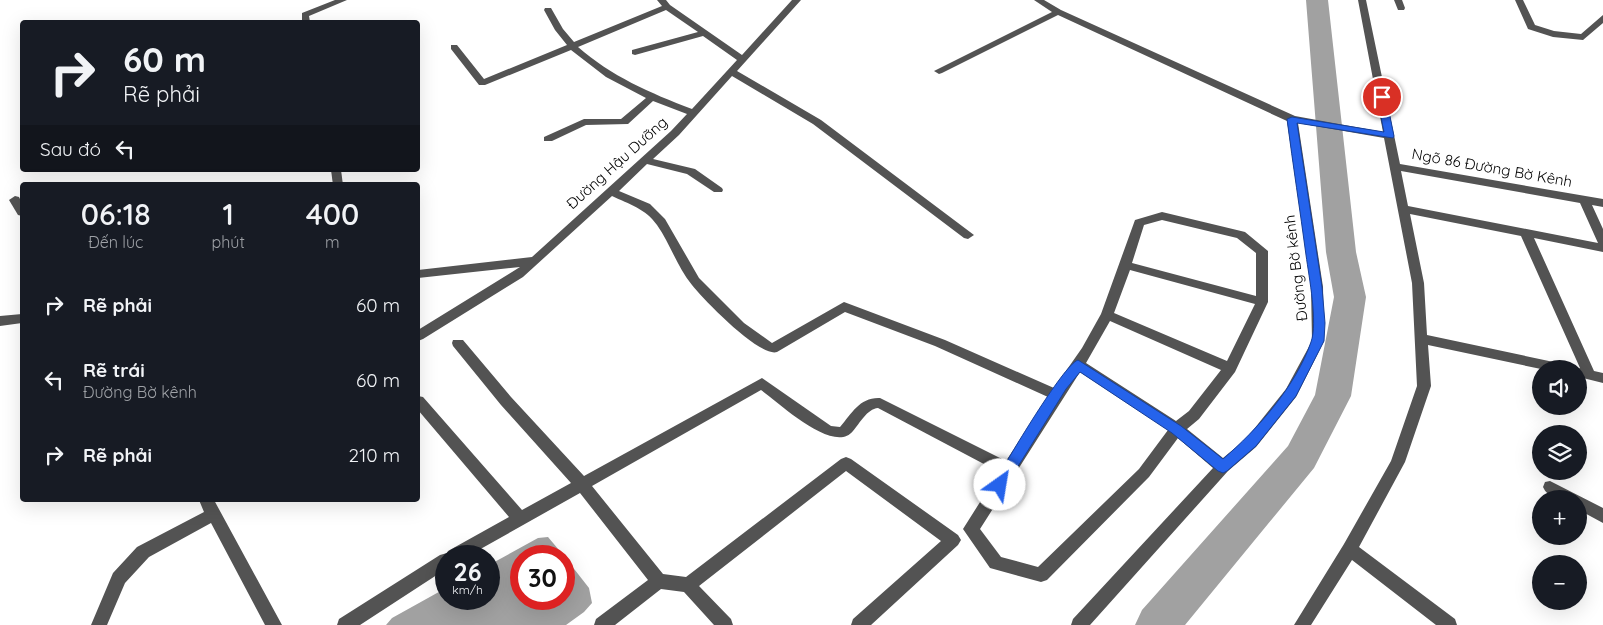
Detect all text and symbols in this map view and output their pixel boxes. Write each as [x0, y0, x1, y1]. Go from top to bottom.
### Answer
text: 60 m [123, 37, 206, 81]
icon: right [40, 40, 105, 105]
pin [1361, 76, 1403, 118]
text: Rẽ phải [123, 80, 200, 108]
icon: arrive [1368, 83, 1396, 111]
street label: Đường Hậu Dưỡng [562, 112, 671, 213]
icon: left [111, 135, 139, 163]
text: Sau đó [40, 137, 101, 161]
street label: Ngõ 86 Đường Bờ Kênh [1410, 144, 1574, 191]
text: 06:18 [81, 195, 151, 233]
text: 1 [222, 195, 234, 233]
text: 400 [306, 195, 359, 233]
street label: Đường Bờ kênh [1280, 214, 1311, 322]
text: Đến lúc [88, 232, 143, 252]
text: phút [212, 232, 245, 252]
text: m [325, 232, 340, 252]
icon: right [40, 291, 68, 319]
text: Rẽ phải [83, 293, 152, 317]
text: 60 m [356, 293, 400, 317]
text: Rẽ trái [83, 358, 145, 382]
map controls [1532, 360, 1587, 610]
button: sound [1532, 360, 1587, 415]
icon: left [40, 366, 68, 394]
text: 60 m [356, 368, 400, 392]
text: Đường Bờ kênh [83, 382, 197, 402]
button: layers [1532, 425, 1587, 480]
icon: right [40, 441, 68, 469]
text: Rẽ phải [83, 443, 152, 467]
text: 210 m [349, 443, 400, 467]
position arrow [973, 458, 1025, 510]
button: + [1532, 490, 1587, 545]
speed limit sign: 30 [510, 545, 575, 610]
button: − [1532, 555, 1587, 610]
text: 26 [453, 556, 482, 587]
text: km/h [452, 582, 483, 597]

